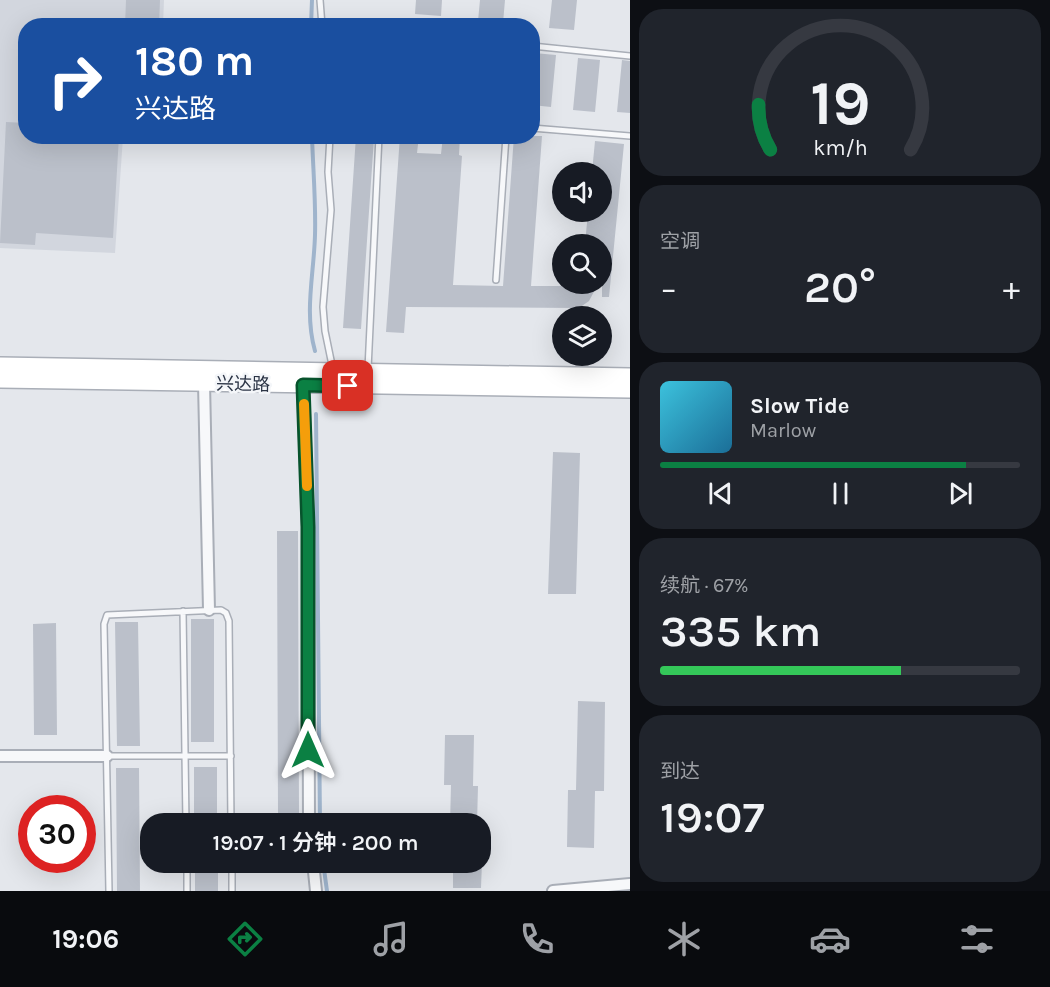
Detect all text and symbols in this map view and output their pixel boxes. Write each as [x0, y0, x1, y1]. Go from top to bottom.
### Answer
text: 180 m [135, 36, 254, 86]
icon: right [36, 42, 114, 120]
text: 19 [810, 67, 870, 140]
text: 兴达路 [135, 93, 216, 125]
text: km/h [813, 135, 867, 160]
map controls [552, 162, 612, 366]
button: sound [552, 162, 612, 222]
text: 空调 [660, 230, 700, 253]
button: search [552, 234, 612, 294]
text: 20° [804, 261, 876, 313]
text: − [660, 269, 677, 307]
text: + [1003, 269, 1020, 307]
button: layers [552, 306, 612, 366]
pin [322, 360, 373, 411]
icon: arrive [331, 369, 364, 402]
street label: 兴达路 [216, 373, 270, 395]
text: Slow Tide [750, 393, 850, 419]
text: Marlow [750, 419, 816, 442]
icon: previous [704, 477, 737, 510]
icon: pause [824, 477, 857, 510]
icon: next [944, 477, 977, 510]
text: 续航 · 67% [660, 574, 748, 597]
text: 335 km [660, 605, 821, 657]
position arrow [276, 718, 340, 782]
text: 到达 [660, 760, 700, 783]
text: 19:07 [660, 791, 765, 843]
speed limit sign: 30 [18, 795, 96, 873]
text: 19:07 · 1 分钟 · 200 m [213, 830, 418, 856]
icon: directions [224, 918, 266, 960]
icon: music [370, 918, 412, 960]
icon: phone [516, 918, 558, 960]
icon: climate [663, 918, 705, 960]
icon: car [809, 918, 851, 960]
icon: filters [956, 918, 998, 960]
text: 19:06 [52, 923, 119, 955]

